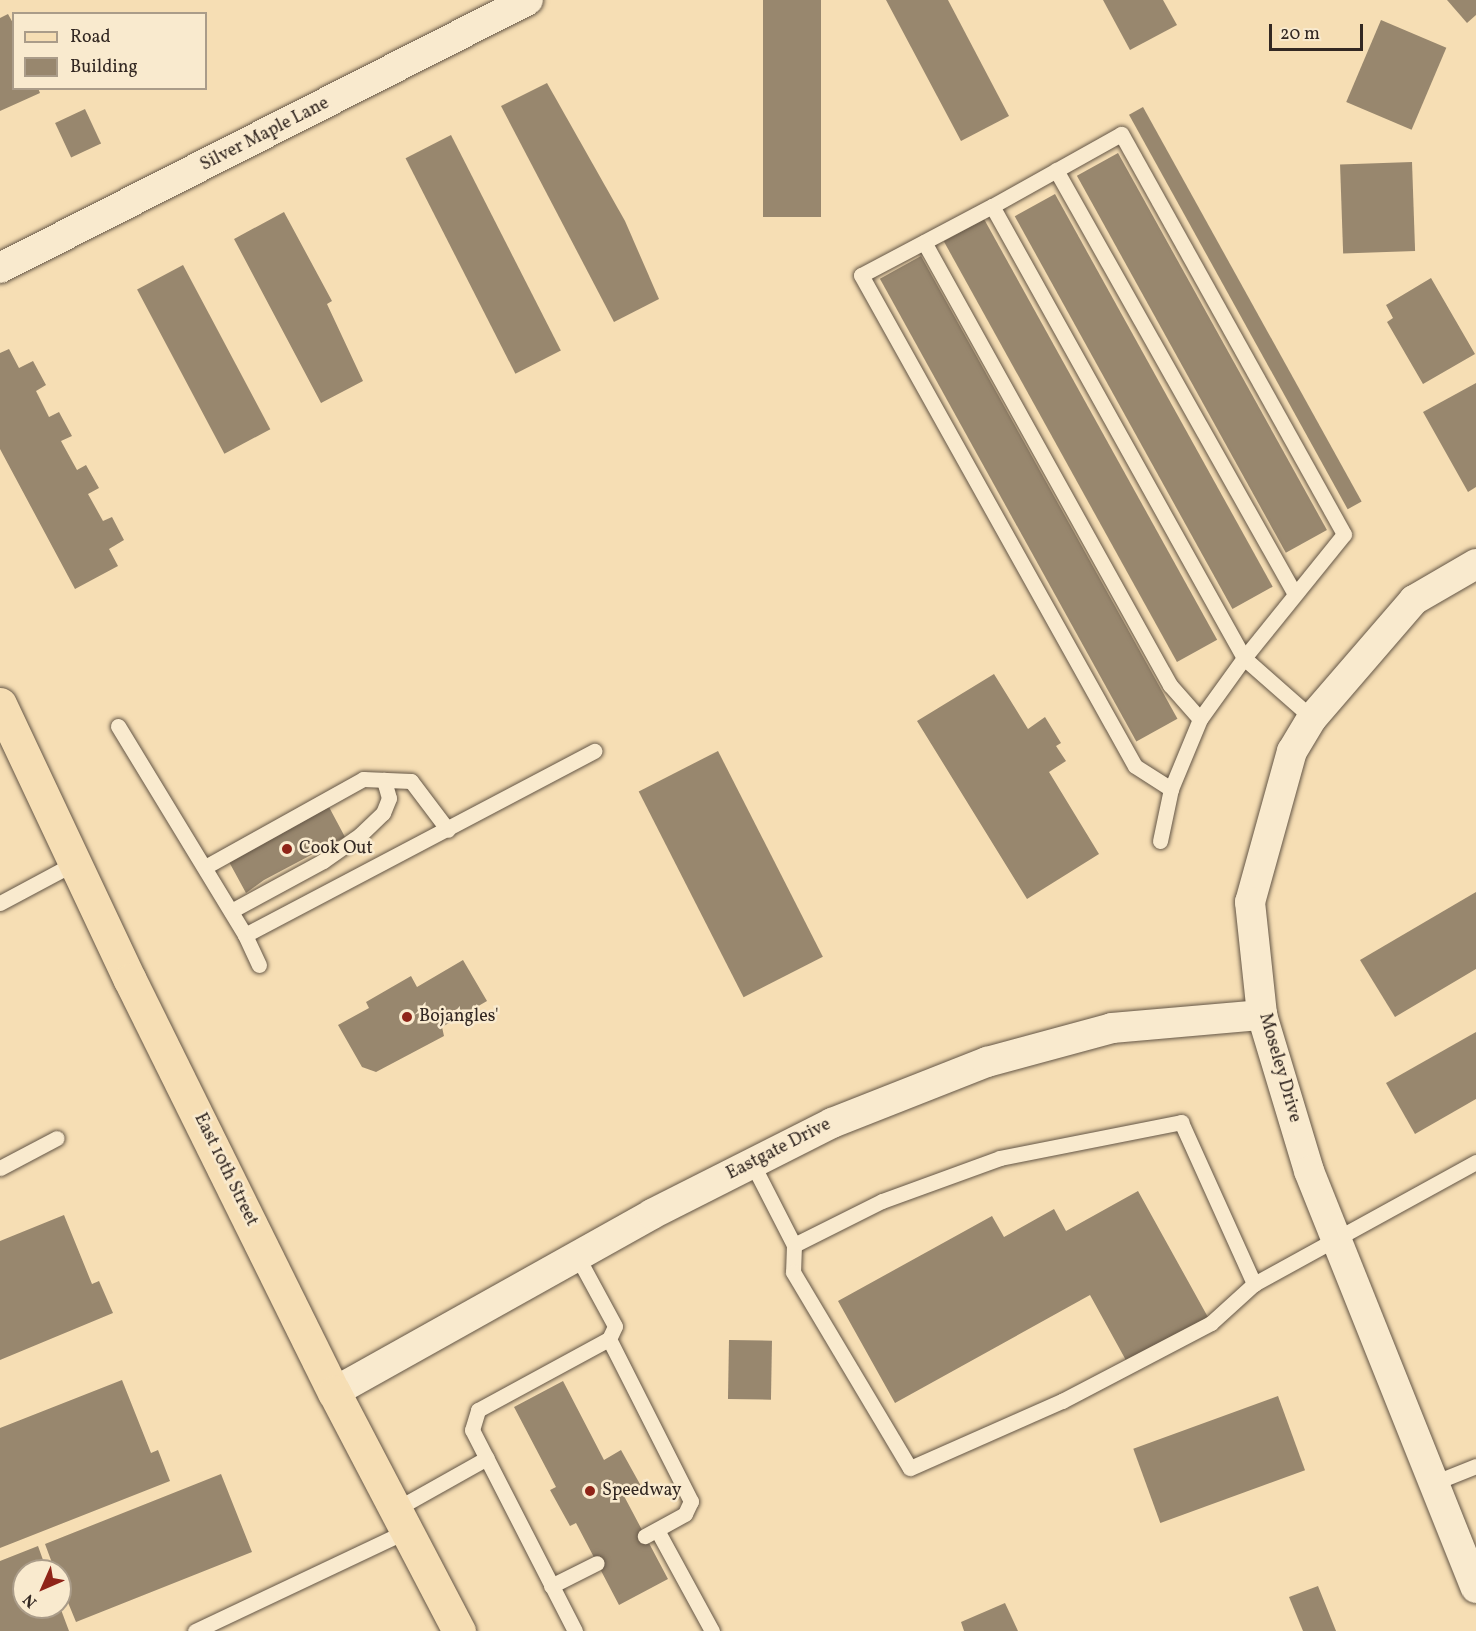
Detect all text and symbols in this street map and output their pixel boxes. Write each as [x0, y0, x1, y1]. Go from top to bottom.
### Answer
legend [12, 12, 207, 90]
scale bar [1272, 12, 1366, 50]
text: 20 m [1280, 22, 1320, 47]
text: Road [70, 25, 111, 50]
text: Building [70, 55, 138, 80]
street label: Silver Maple Lane [197, 93, 333, 177]
place label: Cook Out [299, 838, 373, 860]
marker: Cook Out [280, 842, 294, 856]
place label: Bojangles' [419, 1006, 499, 1028]
marker: Bojangles' [400, 1010, 414, 1024]
street label: Moseley Drive [1253, 1011, 1305, 1125]
street label: East 10th Street [188, 1110, 262, 1230]
street label: Eastgate Drive [723, 1115, 835, 1185]
place label: Speedway [602, 1480, 682, 1502]
marker: Speedway [583, 1484, 597, 1498]
north arrow [12, 1559, 72, 1619]
text: N [19, 1588, 43, 1612]

